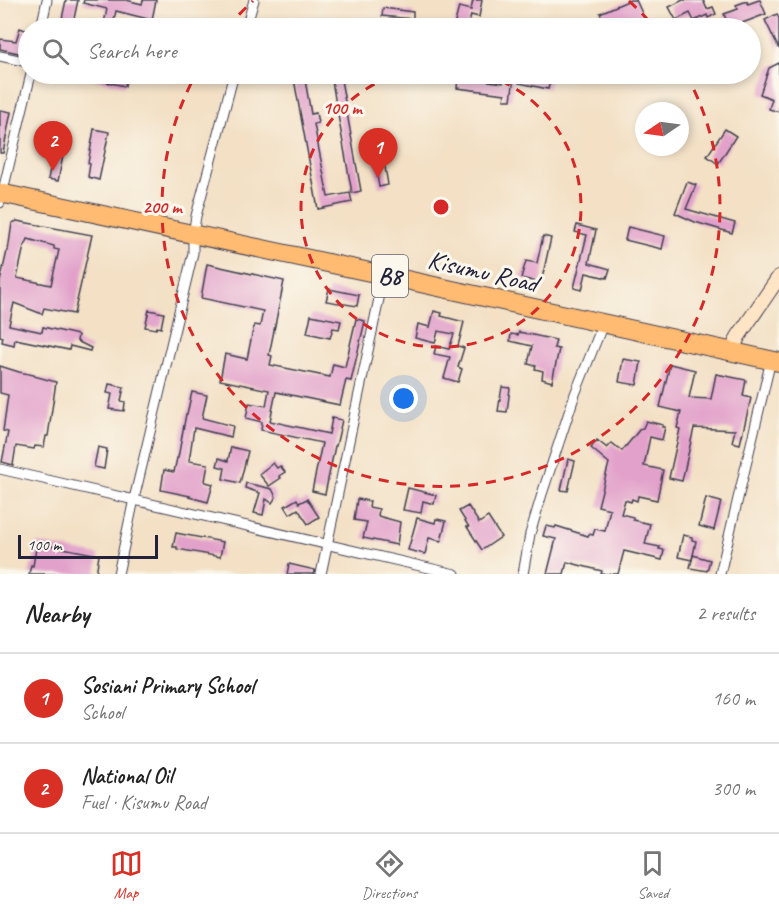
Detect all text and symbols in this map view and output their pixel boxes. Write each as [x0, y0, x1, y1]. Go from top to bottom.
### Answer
search box [18, 18, 761, 84]
icon: search [39, 35, 72, 68]
text: Search here [87, 37, 177, 65]
text: 100 m [323, 97, 363, 119]
north arrow [635, 102, 689, 156]
pin: 2 [34, 122, 72, 171]
pin: 1 [358, 128, 398, 178]
text: 200 m [143, 196, 183, 218]
centre of rings [431, 197, 451, 217]
street label: Kisumu Road [425, 243, 545, 301]
road number: B8 [372, 255, 408, 297]
your location [389, 384, 418, 413]
scale bar [18, 532, 158, 560]
text: 100 m [27, 535, 61, 555]
text: Nearby [24, 597, 89, 630]
text: 2 results [696, 601, 755, 626]
text: Sosiani Primary School [81, 672, 254, 700]
text: 1 [39, 686, 48, 711]
text: 160 m [712, 686, 755, 711]
text: School [81, 700, 124, 725]
text: National Oil [81, 762, 172, 790]
text: 2 [39, 776, 48, 801]
text: 300 m [712, 776, 755, 801]
text: Fuel · Kisumu Road [81, 790, 207, 815]
tab: Map [110, 847, 143, 903]
tab: Directions [362, 847, 417, 903]
tab: Saved [636, 847, 669, 903]

